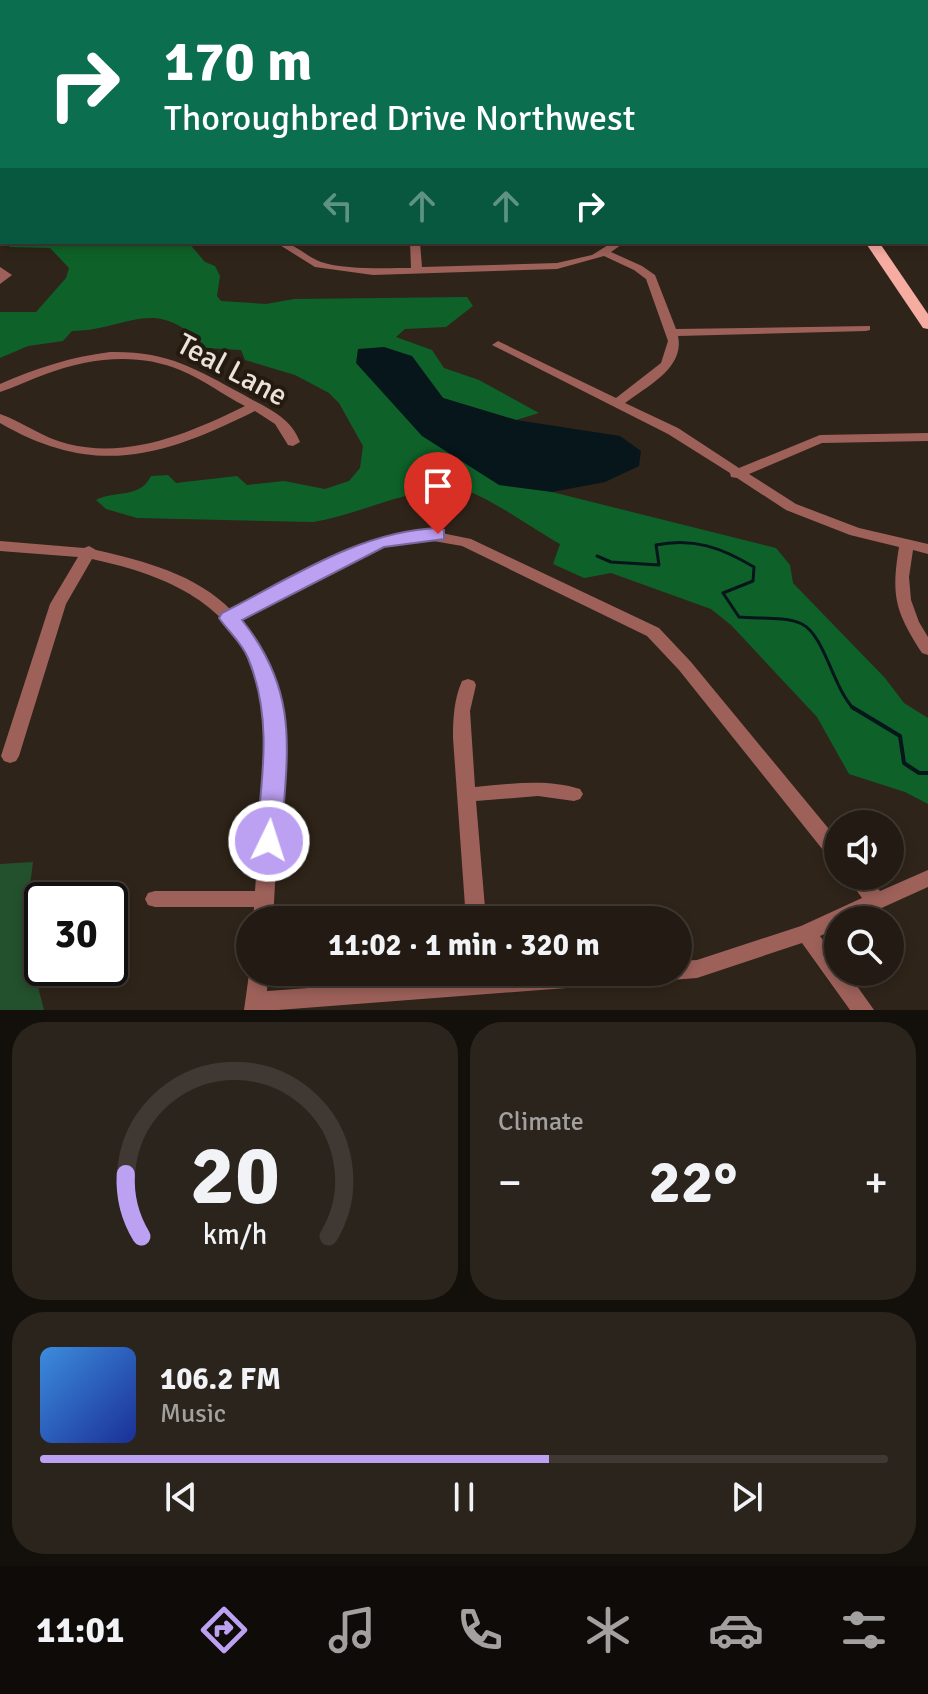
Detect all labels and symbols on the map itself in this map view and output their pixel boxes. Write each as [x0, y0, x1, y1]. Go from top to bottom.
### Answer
street label: Teal Lane [170, 326, 294, 414]
pin [404, 452, 472, 534]
position arrow [227, 799, 311, 883]
speed limit sign: 30 [24, 882, 128, 986]

